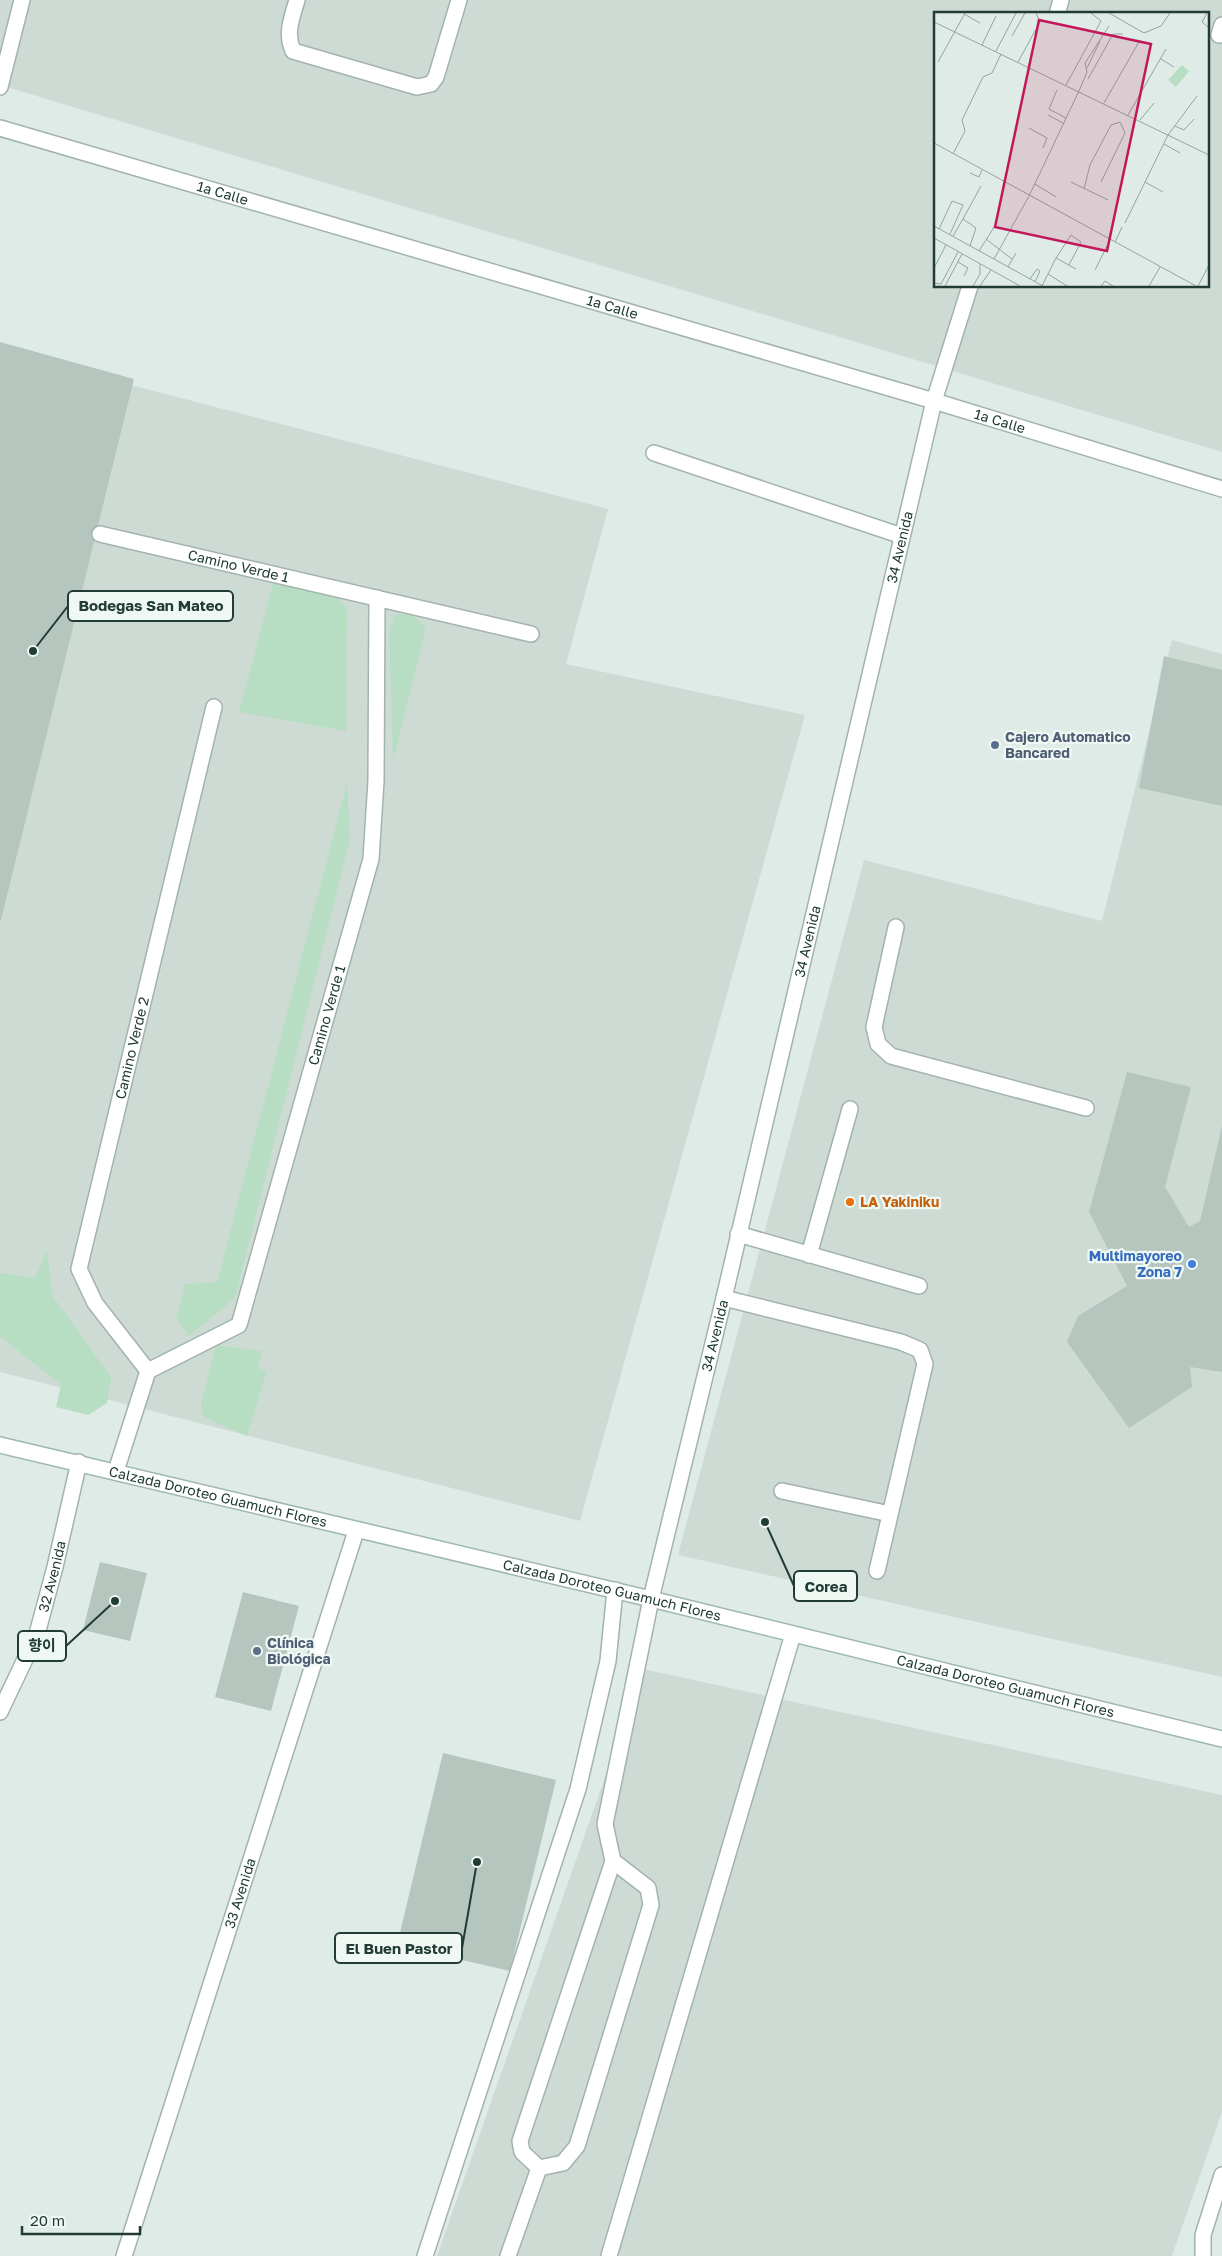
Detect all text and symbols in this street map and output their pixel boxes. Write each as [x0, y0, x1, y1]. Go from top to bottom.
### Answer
inset map [934, 12, 1210, 288]
street label: 1a Calle [195, 177, 250, 208]
street label: 1a Calle [585, 291, 640, 322]
street label: 1a Calle [972, 405, 1028, 436]
street label: 34 Avenida [883, 509, 916, 585]
street label: Camino Verde 1 [186, 546, 291, 586]
callout: Bodegas San Mateo [68, 591, 233, 621]
text: Bodegas San Mateo [78, 596, 224, 614]
place label: Cajero Automatico Bancared [1005, 728, 1131, 761]
marker: Cajero Automatico Bancared [989, 739, 1001, 751]
street label: 34 Avenida [790, 904, 824, 979]
street label: Camino Verde 1 [304, 963, 349, 1067]
street label: Camino Verde 2 [111, 995, 152, 1101]
place label: LA Yakiniku [860, 1193, 939, 1210]
marker: LA Yakiniku [844, 1196, 856, 1208]
place label: Multimayoreo Zona 7 [1089, 1247, 1182, 1280]
marker: Multimayoreo Zona 7 [1186, 1258, 1198, 1270]
street label: 34 Avenida [697, 1298, 731, 1373]
street label: Calzada Doroteo Guamuch Flores [107, 1462, 329, 1530]
street label: 32 Avenida [34, 1539, 69, 1614]
street label: Calzada Doroteo Guamuch Flores [501, 1555, 723, 1624]
callout: Corea [794, 1571, 857, 1601]
text: Corea [805, 1577, 848, 1595]
callout: 향이 [18, 1631, 66, 1661]
place label: Clínica Biológica [267, 1634, 331, 1667]
text: 향이 [28, 1636, 56, 1654]
marker: Clínica Biológica [251, 1645, 263, 1657]
street label: Calzada Doroteo Guamuch Flores [895, 1651, 1116, 1720]
street label: 33 Avenida [220, 1856, 259, 1930]
callout: El Buen Pastor [335, 1933, 462, 1963]
text: El Buen Pastor [345, 1939, 453, 1957]
scale bar [22, 2204, 140, 2236]
text: 20 m [30, 2211, 65, 2229]

